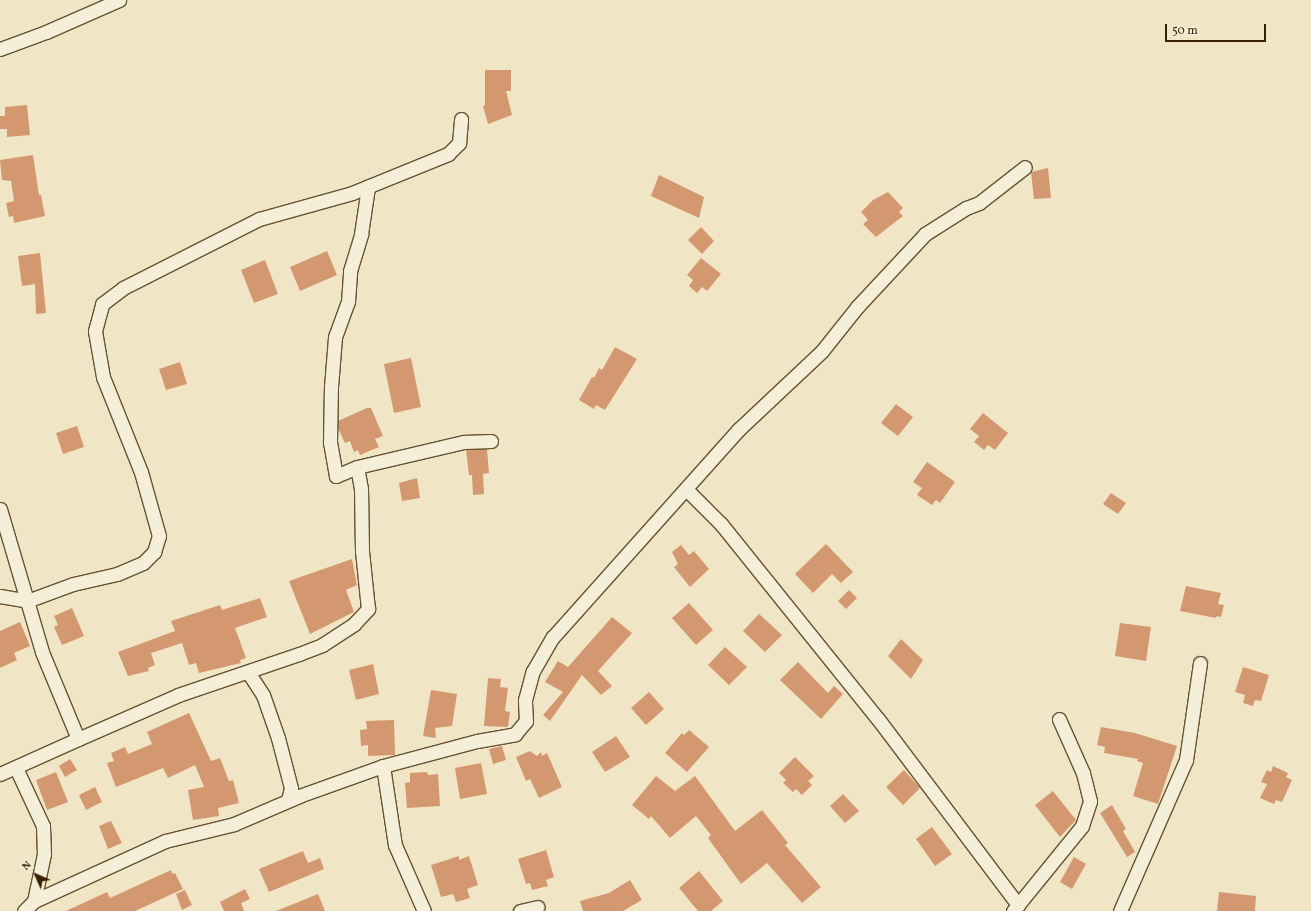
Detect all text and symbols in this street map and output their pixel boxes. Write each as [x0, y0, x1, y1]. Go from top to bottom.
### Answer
scale bar [1167, 16, 1268, 42]
text: 50 m [1172, 23, 1198, 39]
north arrow [16, 855, 56, 895]
text: N [19, 858, 35, 874]

